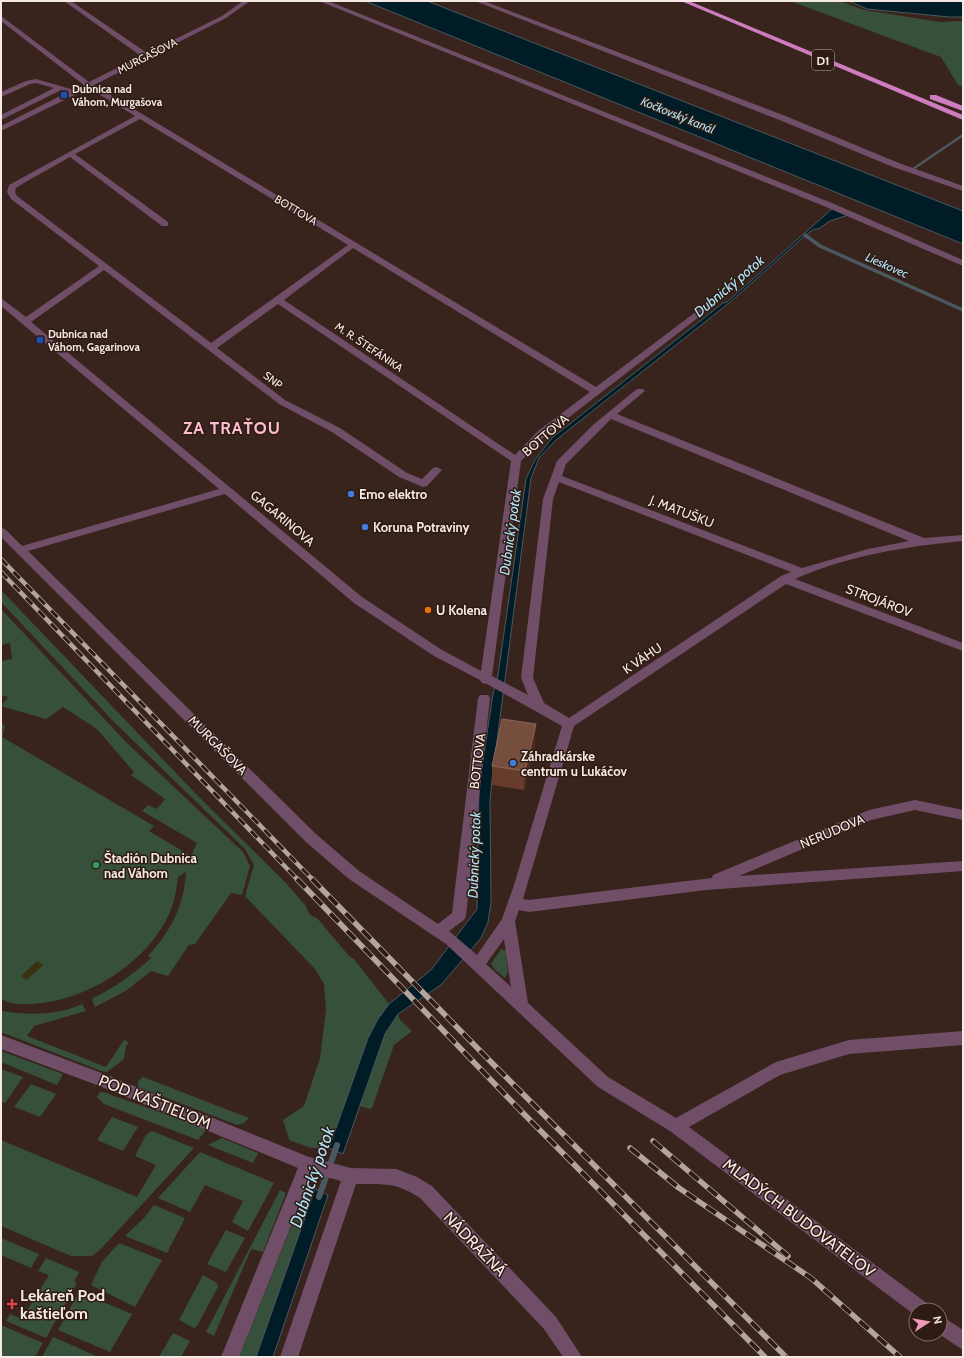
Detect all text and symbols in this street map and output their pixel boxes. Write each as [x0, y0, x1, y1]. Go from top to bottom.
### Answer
street label: MURGAŠOVA [115, 35, 179, 77]
road number: D1 [812, 50, 834, 70]
place label: Dubnica nad Váhom, Murgašova [72, 82, 163, 109]
marker: Dubnica nad Váhom, Murgašova [59, 90, 69, 100]
water label: Kočkovský kanál [639, 93, 717, 137]
street label: BOTTOVA [272, 192, 320, 228]
water label: Lieskovec [863, 249, 912, 281]
water label: Dubnický potok [690, 251, 769, 321]
street label: M. R. ŠTEFÁNIKA [332, 319, 406, 375]
place label: Dubnica nad Váhom, Gagarinova [48, 327, 140, 354]
marker: Dubnica nad Váhom, Gagarinova [35, 335, 45, 345]
street label: SNP [261, 368, 286, 392]
street label: BOTTOVA [519, 411, 571, 459]
district label: ZA TRAŤOU [183, 417, 281, 438]
place label: Emo elektro [359, 486, 428, 502]
street label: GAGARINOVA [248, 487, 318, 549]
water label: Dubnický potok [495, 487, 525, 576]
marker: Emo elektro [346, 489, 356, 499]
street label: J. MATUŠKU [647, 490, 717, 531]
place label: Koruna Potraviny [373, 519, 470, 535]
marker: Koruna Potraviny [360, 522, 370, 532]
street label: STROJÁROV [844, 579, 915, 620]
place label: U Kolena [436, 602, 488, 618]
marker: U Kolena [423, 605, 433, 615]
street label: K VÁHU [619, 638, 665, 677]
street label: MURGAŠOVA [185, 711, 252, 778]
street label: BOTTOVA [466, 732, 488, 790]
place label: Záhradkárske centrum u Lukáčov [521, 748, 627, 779]
marker: Záhradkárske centrum u Lukáčov [508, 758, 518, 768]
water label: Dubnický potok [463, 810, 485, 899]
street label: NERUDOVA [797, 810, 867, 852]
place label: Štadión Dubnica nad Váhom [104, 849, 197, 881]
marker: Štadión Dubnica nad Váhom [91, 860, 101, 870]
street label: POD KAŠTIEĽOM [96, 1071, 214, 1133]
water label: Dubnický potok [285, 1123, 339, 1230]
street label: MLADÝCH BUDOVATEĽOV [719, 1155, 879, 1282]
street label: NÁDRAŽNÁ [440, 1208, 510, 1280]
place label: Lekáreň Pod kaštieľom [20, 1286, 105, 1323]
marker: Lekáreň Pod kaštieľom [7, 1299, 17, 1309]
north arrow [908, 1302, 948, 1342]
text: N [930, 1315, 945, 1325]

